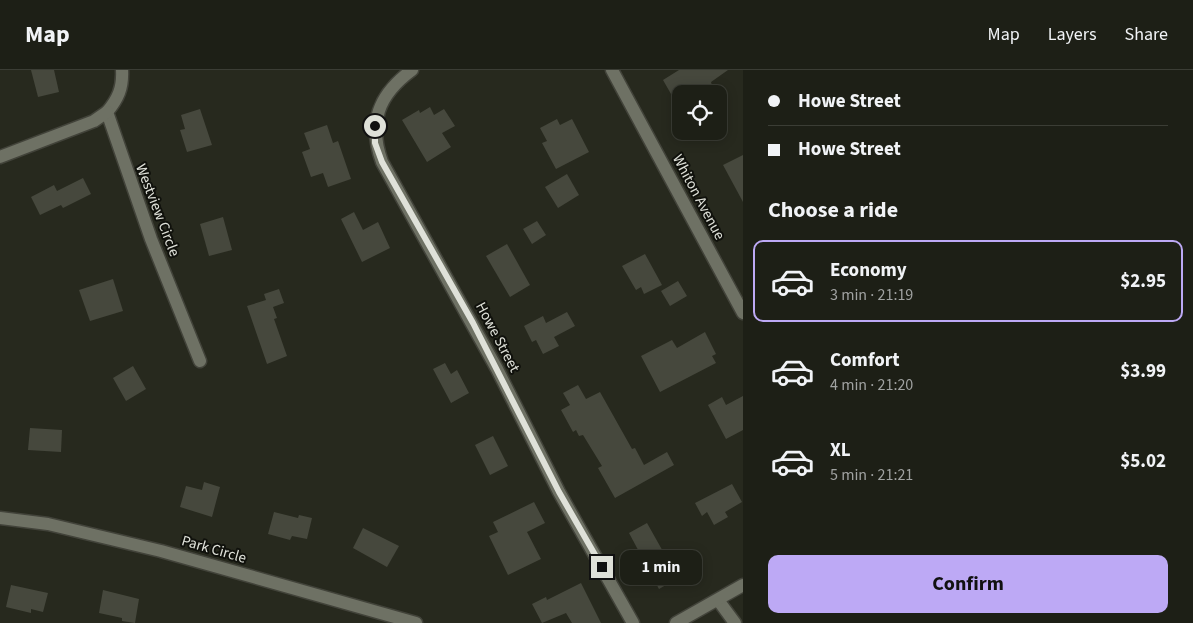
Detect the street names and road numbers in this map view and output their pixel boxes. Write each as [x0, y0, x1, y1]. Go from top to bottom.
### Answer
street label: Whiton Avenue [667, 151, 730, 244]
street label: Westview Circle [130, 161, 185, 260]
street label: Howe Street [470, 298, 525, 376]
street label: Park Circle [179, 530, 249, 569]

